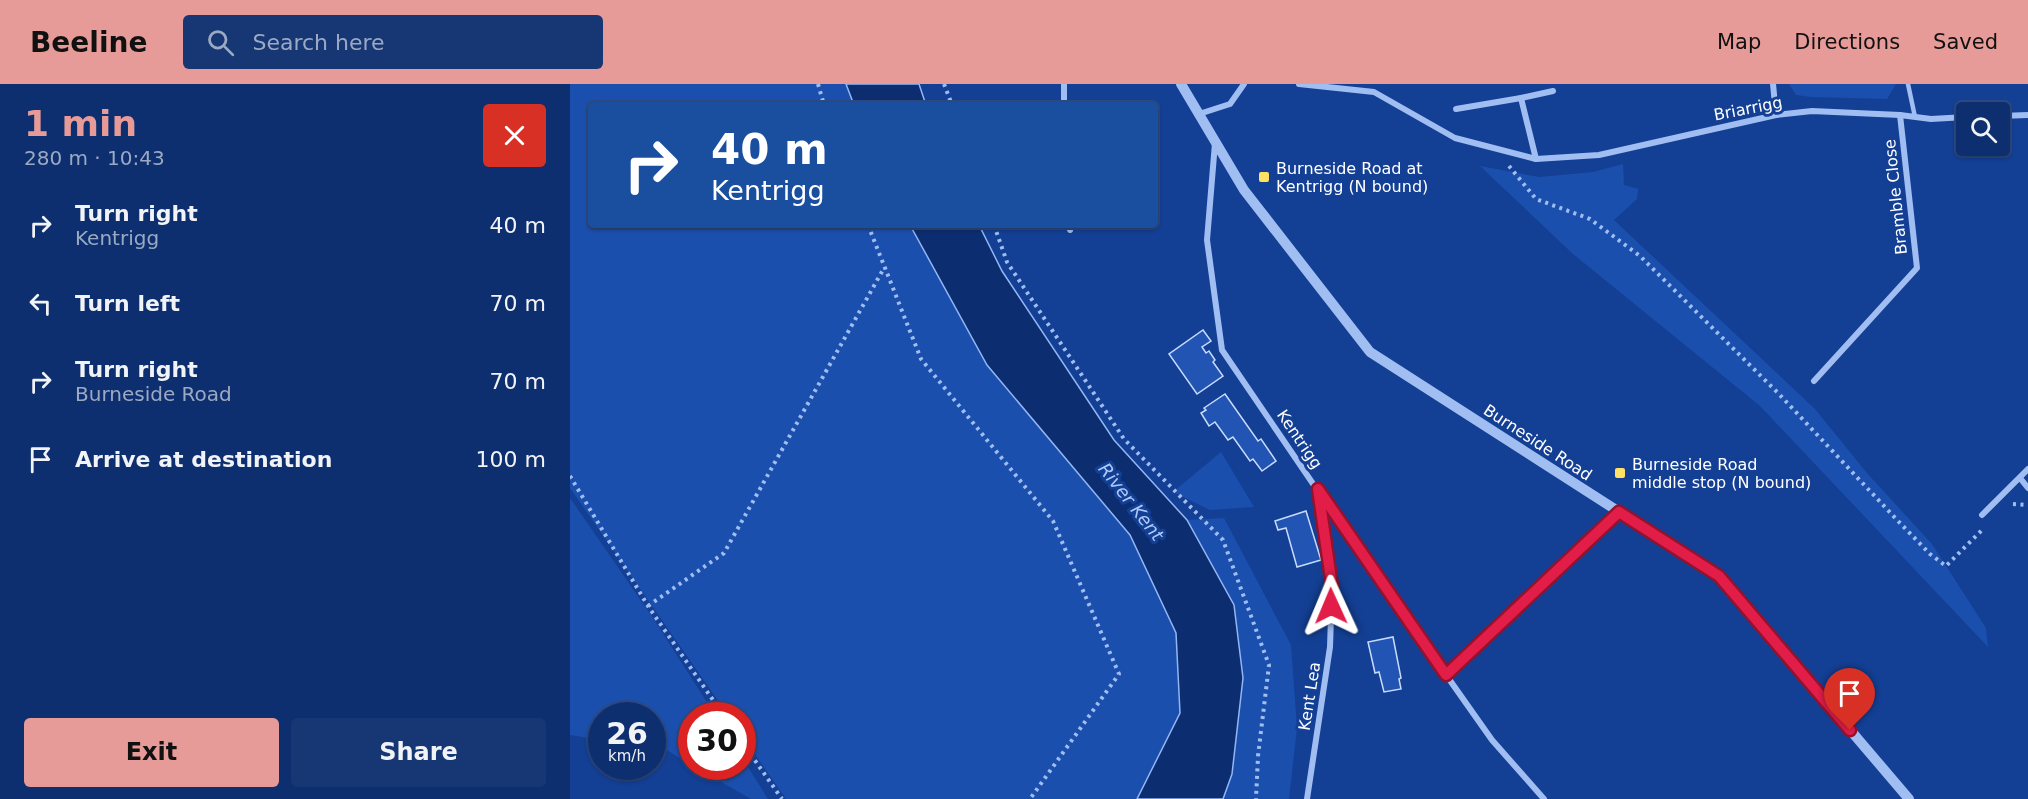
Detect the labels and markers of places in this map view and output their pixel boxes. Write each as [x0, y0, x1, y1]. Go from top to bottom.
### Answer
place label: Burneside Road at Kentrigg (N bound) [1276, 159, 1428, 196]
marker: Burneside Road at Kentrigg (N bound) [1257, 170, 1271, 184]
place label: Burneside Road middle stop (N bound) [1632, 455, 1811, 492]
marker: Burneside Road middle stop (N bound) [1613, 466, 1627, 480]
pin [1824, 668, 1875, 730]

